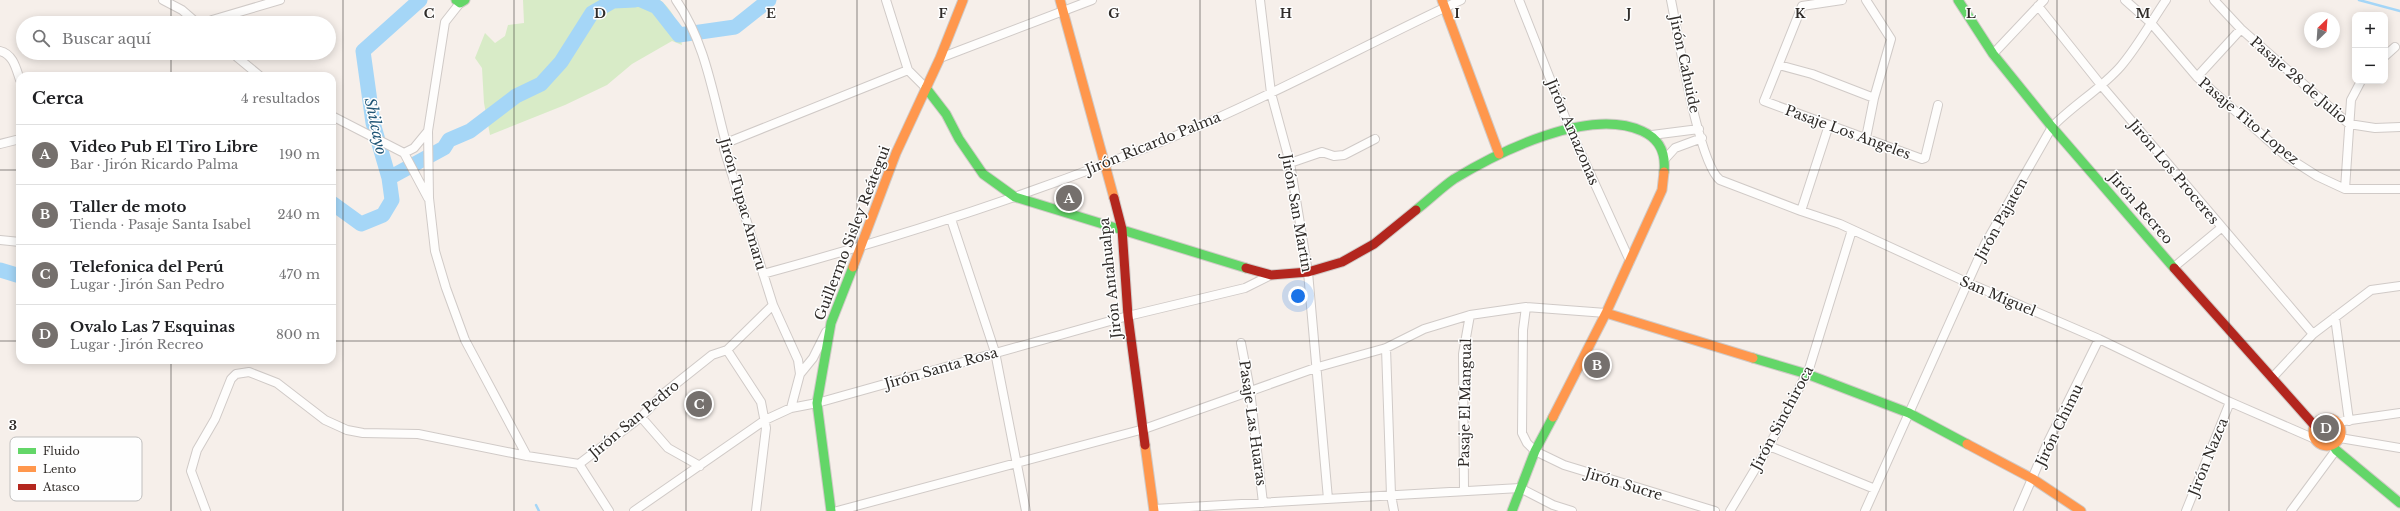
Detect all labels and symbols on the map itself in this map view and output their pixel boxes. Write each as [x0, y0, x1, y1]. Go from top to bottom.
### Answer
text: C [424, 5, 435, 22]
text: D [594, 5, 606, 22]
text: E [766, 5, 776, 22]
text: F [939, 5, 948, 22]
text: G [1108, 5, 1120, 22]
text: H [1280, 5, 1292, 22]
text: I [1454, 5, 1460, 22]
text: J [1623, 5, 1632, 22]
text: K [1795, 5, 1806, 22]
text: L [1966, 5, 1976, 22]
text: M [2136, 5, 2151, 22]
street label: Jirón Cahuide [1665, 11, 1704, 115]
north arrow [2304, 12, 2340, 48]
street label: Pasaje 28 de Julio [2247, 33, 2351, 127]
street label: Pasaje Tito Lopez [2195, 74, 2303, 168]
street label: Jirón Amazonas [1542, 75, 1603, 188]
water label: Shilcayo [361, 96, 391, 156]
street label: Pasaje Los Angeles [1783, 101, 1913, 163]
street label: Jirón Ricardo Palma [1081, 108, 1223, 179]
street label: Jirón Los Proceres [2124, 115, 2223, 228]
street label: Jirón Tupac Amaru [715, 134, 771, 273]
street label: Guillermo Sisley Reátegui [810, 143, 894, 323]
street label: Jirón San Martin [1277, 151, 1316, 274]
street label: Jirón Recreo [2103, 167, 2177, 248]
street label: Jirón Pajaten [1970, 174, 2031, 265]
pin: A [1056, 183, 1082, 213]
street label: Jirón Antahualpa [1095, 217, 1125, 341]
street label: San Miguel [1957, 272, 2039, 320]
your location [1288, 286, 1308, 306]
street label: Pasaje El Mangual [1455, 338, 1475, 468]
street label: Jirón Santa Rosa [880, 343, 1000, 393]
pin: B [1584, 350, 1610, 380]
street label: Pasaje Las Huaras [1235, 359, 1271, 487]
street label: Jirón Sinchiroca [1746, 362, 1817, 475]
street label: Jirón San Pedro [584, 376, 683, 463]
street label: Jirón Chimu [2030, 380, 2087, 471]
pin: C [686, 389, 712, 419]
pin: D [2313, 413, 2339, 443]
street label: Jirón Nazca [2183, 415, 2232, 500]
text: 3 [9, 417, 17, 434]
legend [10, 437, 142, 501]
text: Fluido [43, 444, 80, 458]
text: Lento [43, 462, 76, 476]
street label: Jirón Sucre [1581, 463, 1665, 504]
text: Atasco [42, 480, 80, 494]

